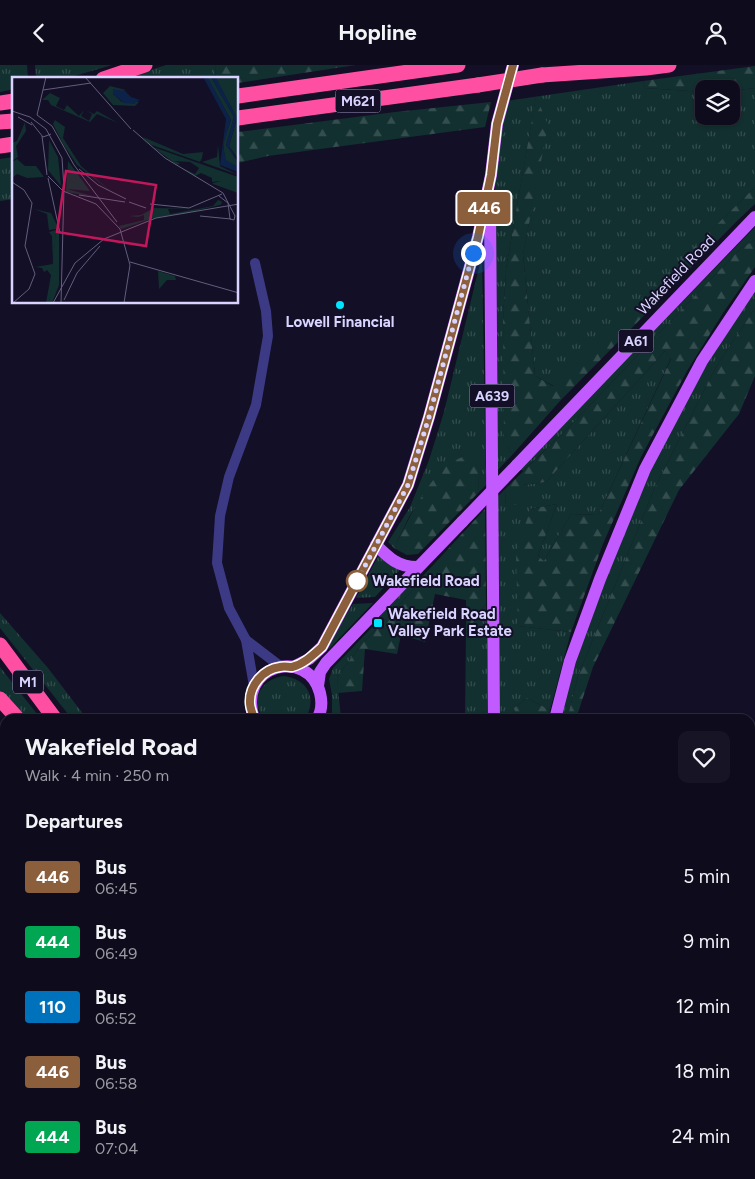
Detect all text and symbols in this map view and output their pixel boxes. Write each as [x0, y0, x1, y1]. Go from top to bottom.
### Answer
icon: back [25, 19, 53, 47]
text: Hopline [338, 19, 417, 46]
icon: person [702, 19, 730, 47]
inset map [12, 77, 239, 304]
map controls [695, 80, 740, 125]
button: layers [695, 80, 740, 125]
road number: M621 [336, 89, 380, 113]
line badge: 446 [455, 192, 513, 224]
text: 446 [467, 197, 501, 219]
street label: Wakefield Road [633, 231, 719, 319]
your location [461, 241, 486, 266]
marker: Lowell Financial [334, 299, 346, 311]
place label: Lowell Financial [285, 313, 395, 331]
road number: A61 [618, 329, 654, 353]
road number: A639 [470, 385, 514, 407]
marker: Wakefield Road [346, 570, 368, 592]
place label: Wakefield Road [372, 572, 480, 590]
place label: Wakefield Road Valley Park Estate [388, 605, 513, 640]
marker: Wakefield Road Valley Park Estate [372, 617, 384, 629]
road number: M1 [13, 671, 43, 693]
button: heart [678, 731, 730, 783]
text: Wakefield Road [25, 732, 197, 761]
text: Walk · 4 min · 250 m [25, 766, 169, 785]
text: Departures [25, 810, 123, 833]
text: Bus [95, 856, 126, 879]
text: 5 min [683, 865, 730, 888]
text: 446 [36, 866, 69, 888]
text: 06:45 [95, 879, 138, 898]
text: Bus [95, 921, 126, 944]
text: 9 min [683, 930, 730, 953]
text: 444 [35, 931, 70, 953]
text: 06:49 [95, 944, 137, 963]
text: Bus [95, 986, 126, 1009]
text: 12 min [676, 995, 730, 1018]
text: 110 [39, 996, 66, 1018]
text: 06:52 [95, 1009, 137, 1028]
text: Bus [95, 1051, 126, 1074]
text: 18 min [675, 1060, 730, 1083]
text: 446 [36, 1061, 69, 1083]
text: 06:58 [95, 1074, 137, 1093]
text: Bus [95, 1116, 126, 1139]
text: 24 min [672, 1125, 730, 1148]
text: 444 [35, 1126, 70, 1148]
text: 07:04 [95, 1139, 138, 1158]

